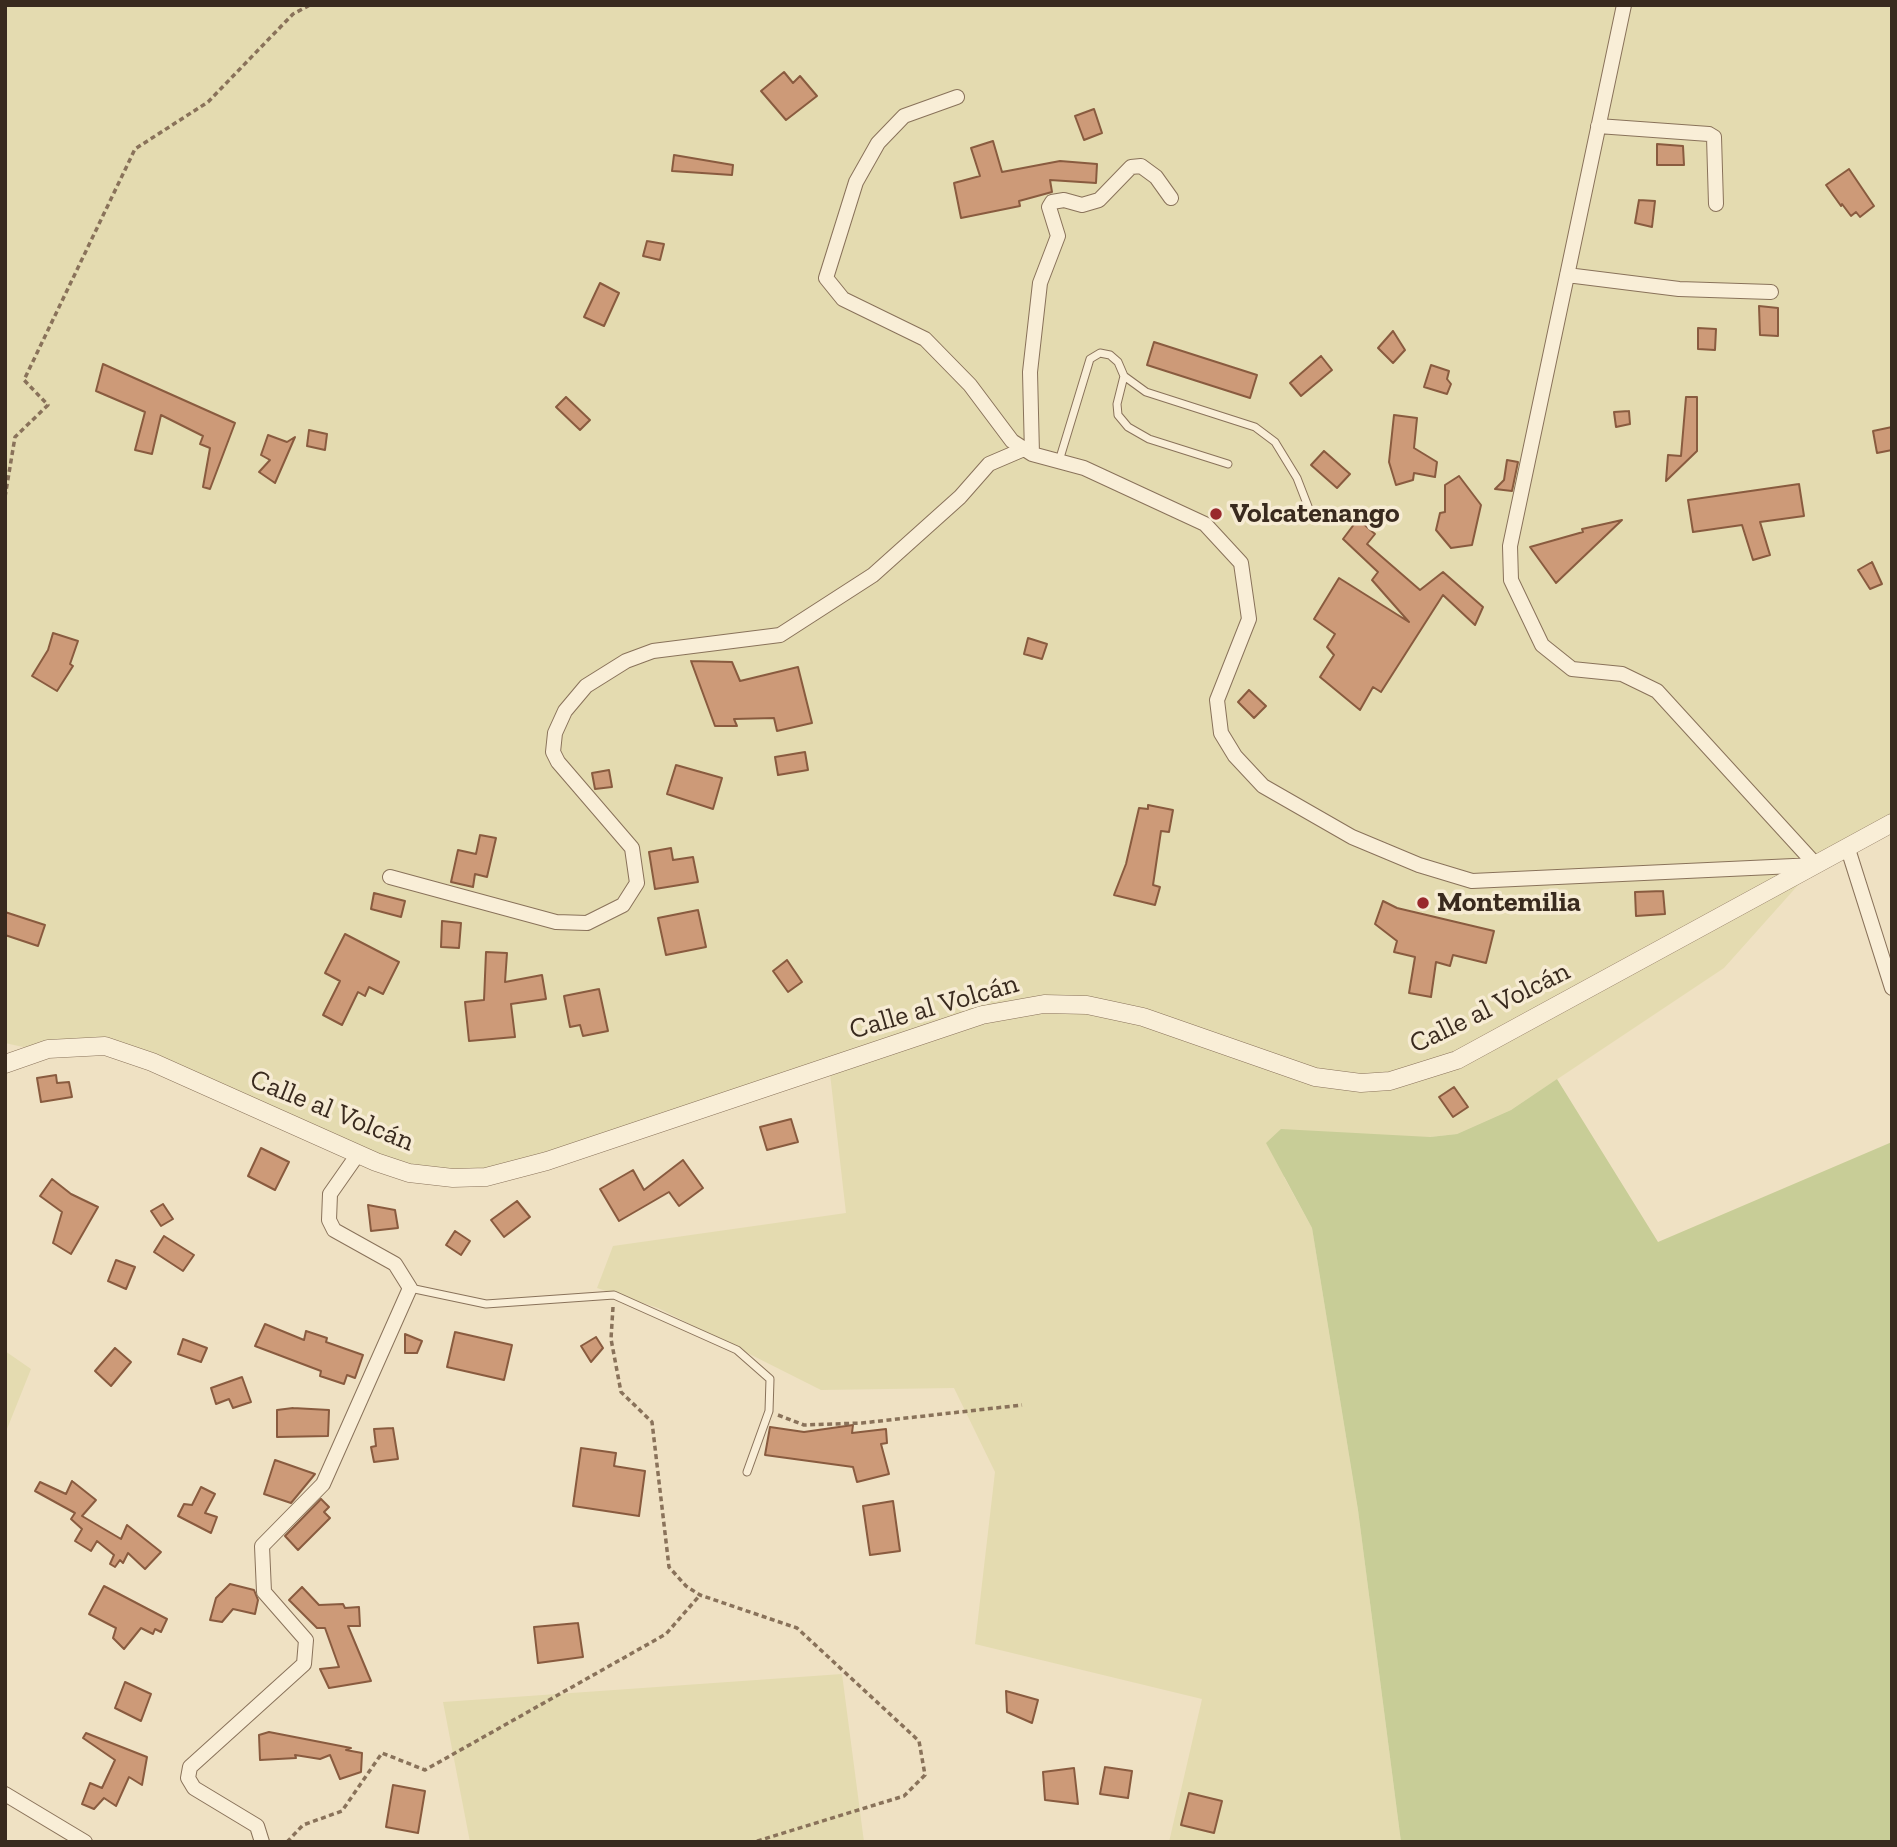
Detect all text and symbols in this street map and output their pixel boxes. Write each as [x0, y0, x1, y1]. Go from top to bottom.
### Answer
place label: Volcatenango [1230, 497, 1400, 531]
marker: Volcatenango [1208, 506, 1224, 522]
place label: Montemilia [1437, 886, 1581, 920]
marker: Montemilia [1415, 895, 1431, 911]
street label: Calle al Volcán [1404, 955, 1576, 1061]
street label: Calle al Volcán [846, 967, 1022, 1047]
street label: Calle al Volcán [245, 1063, 419, 1159]

